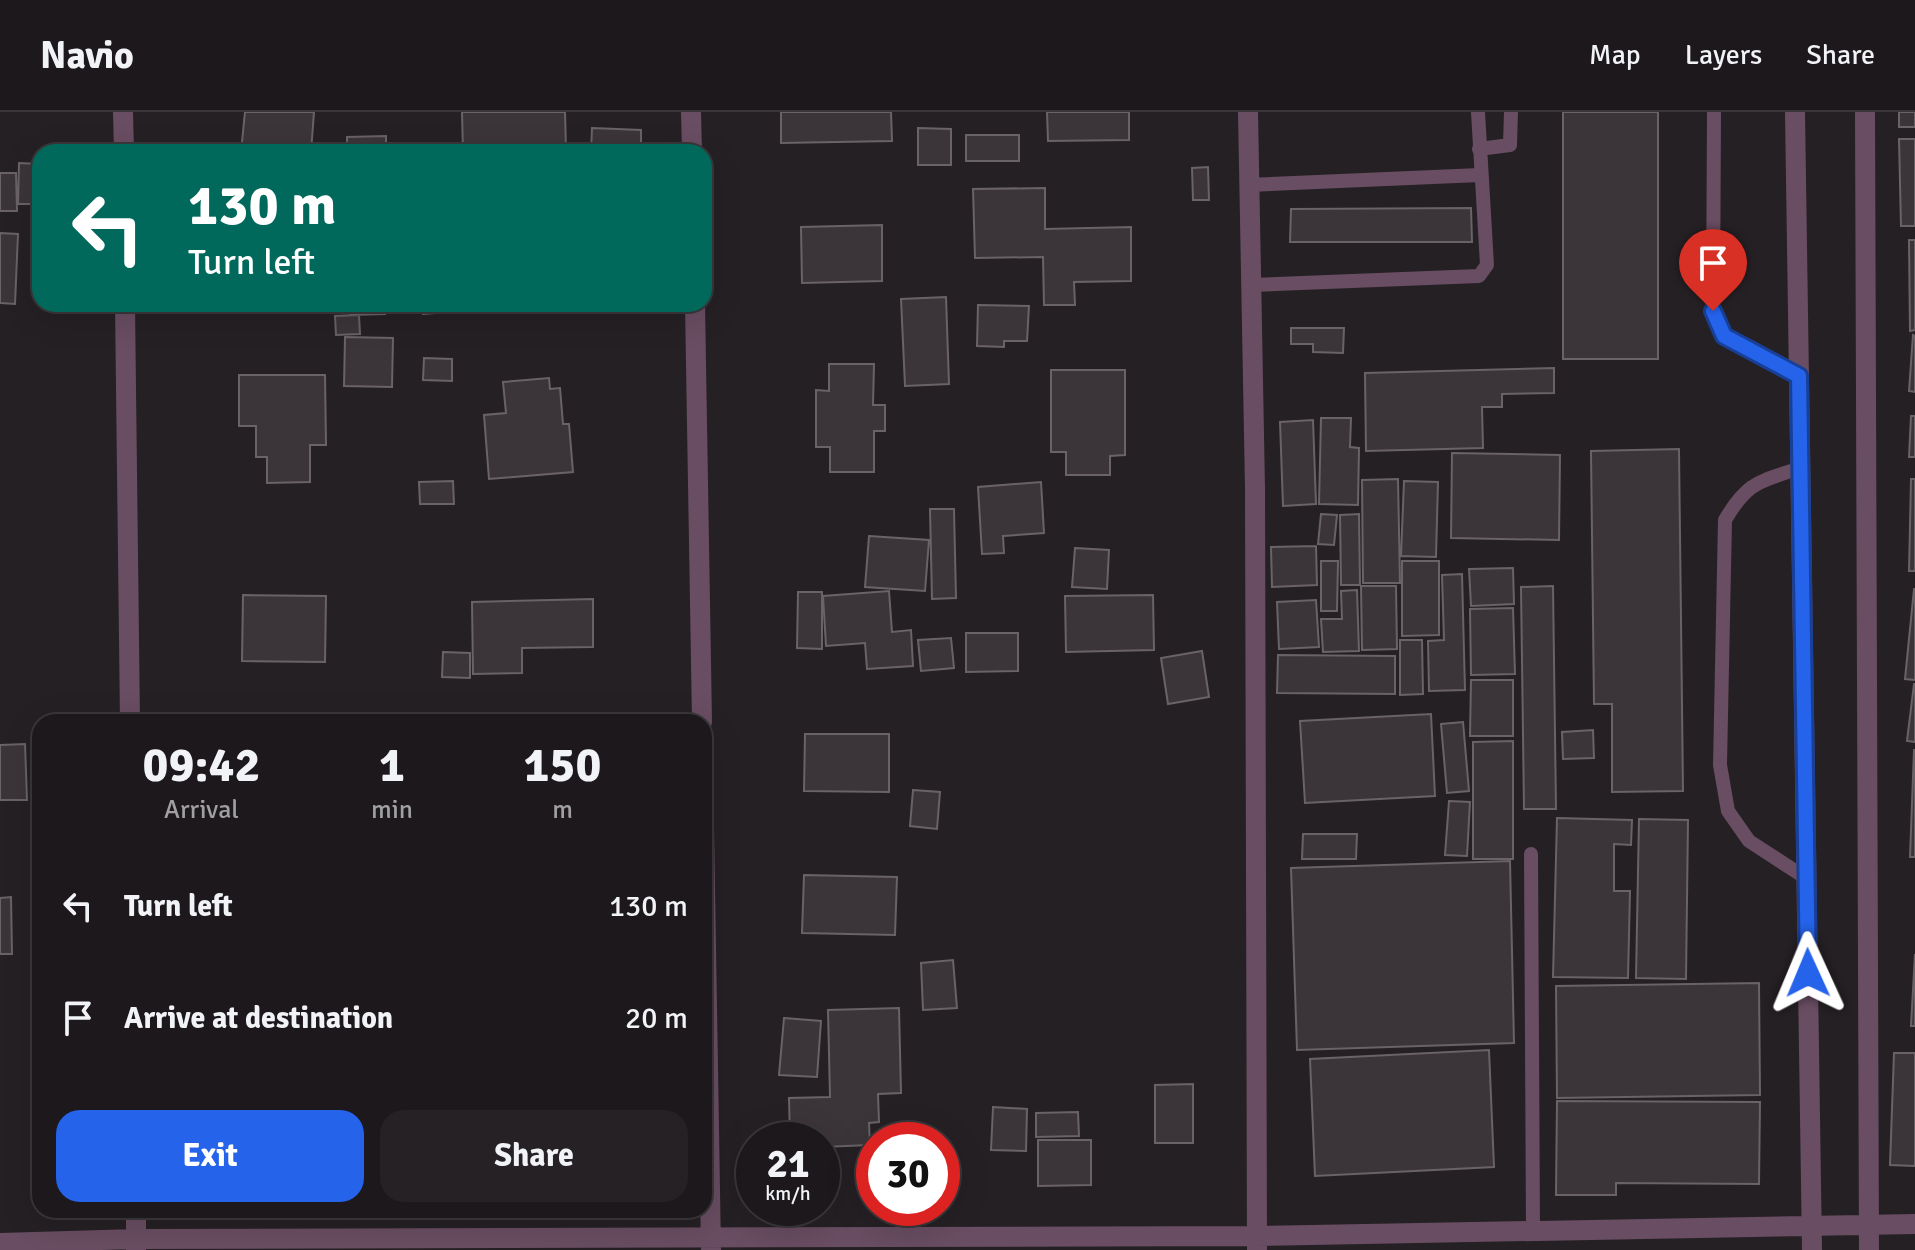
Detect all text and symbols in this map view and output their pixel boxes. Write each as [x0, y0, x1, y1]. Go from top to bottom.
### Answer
text: Navio [40, 32, 134, 79]
text: Map [1589, 38, 1641, 72]
text: Layers [1685, 38, 1762, 72]
text: Share [1806, 38, 1875, 72]
text: 130 m [188, 171, 336, 240]
icon: left [56, 176, 160, 280]
pin [1679, 229, 1747, 311]
text: Turn left [188, 240, 315, 285]
icon: arrive [1691, 241, 1735, 285]
text: 09:42 [143, 736, 260, 795]
text: 1 [379, 736, 405, 795]
text: 150 [524, 736, 601, 795]
text: Arrival [164, 794, 239, 826]
text: min [371, 794, 413, 826]
text: m [552, 794, 573, 826]
icon: left [56, 884, 100, 928]
text: Turn left [124, 888, 233, 925]
text: 130 m [609, 888, 688, 925]
position arrow [1766, 931, 1850, 1015]
icon: arrive [56, 996, 100, 1040]
text: Arrive at destination [124, 1000, 393, 1037]
text: 20 m [625, 1000, 688, 1037]
button: Exit [56, 1110, 364, 1202]
button: Share [380, 1110, 688, 1202]
speed limit sign: 30 [856, 1122, 960, 1226]
text: 21 [766, 1139, 810, 1189]
text: km/h [765, 1181, 811, 1206]

